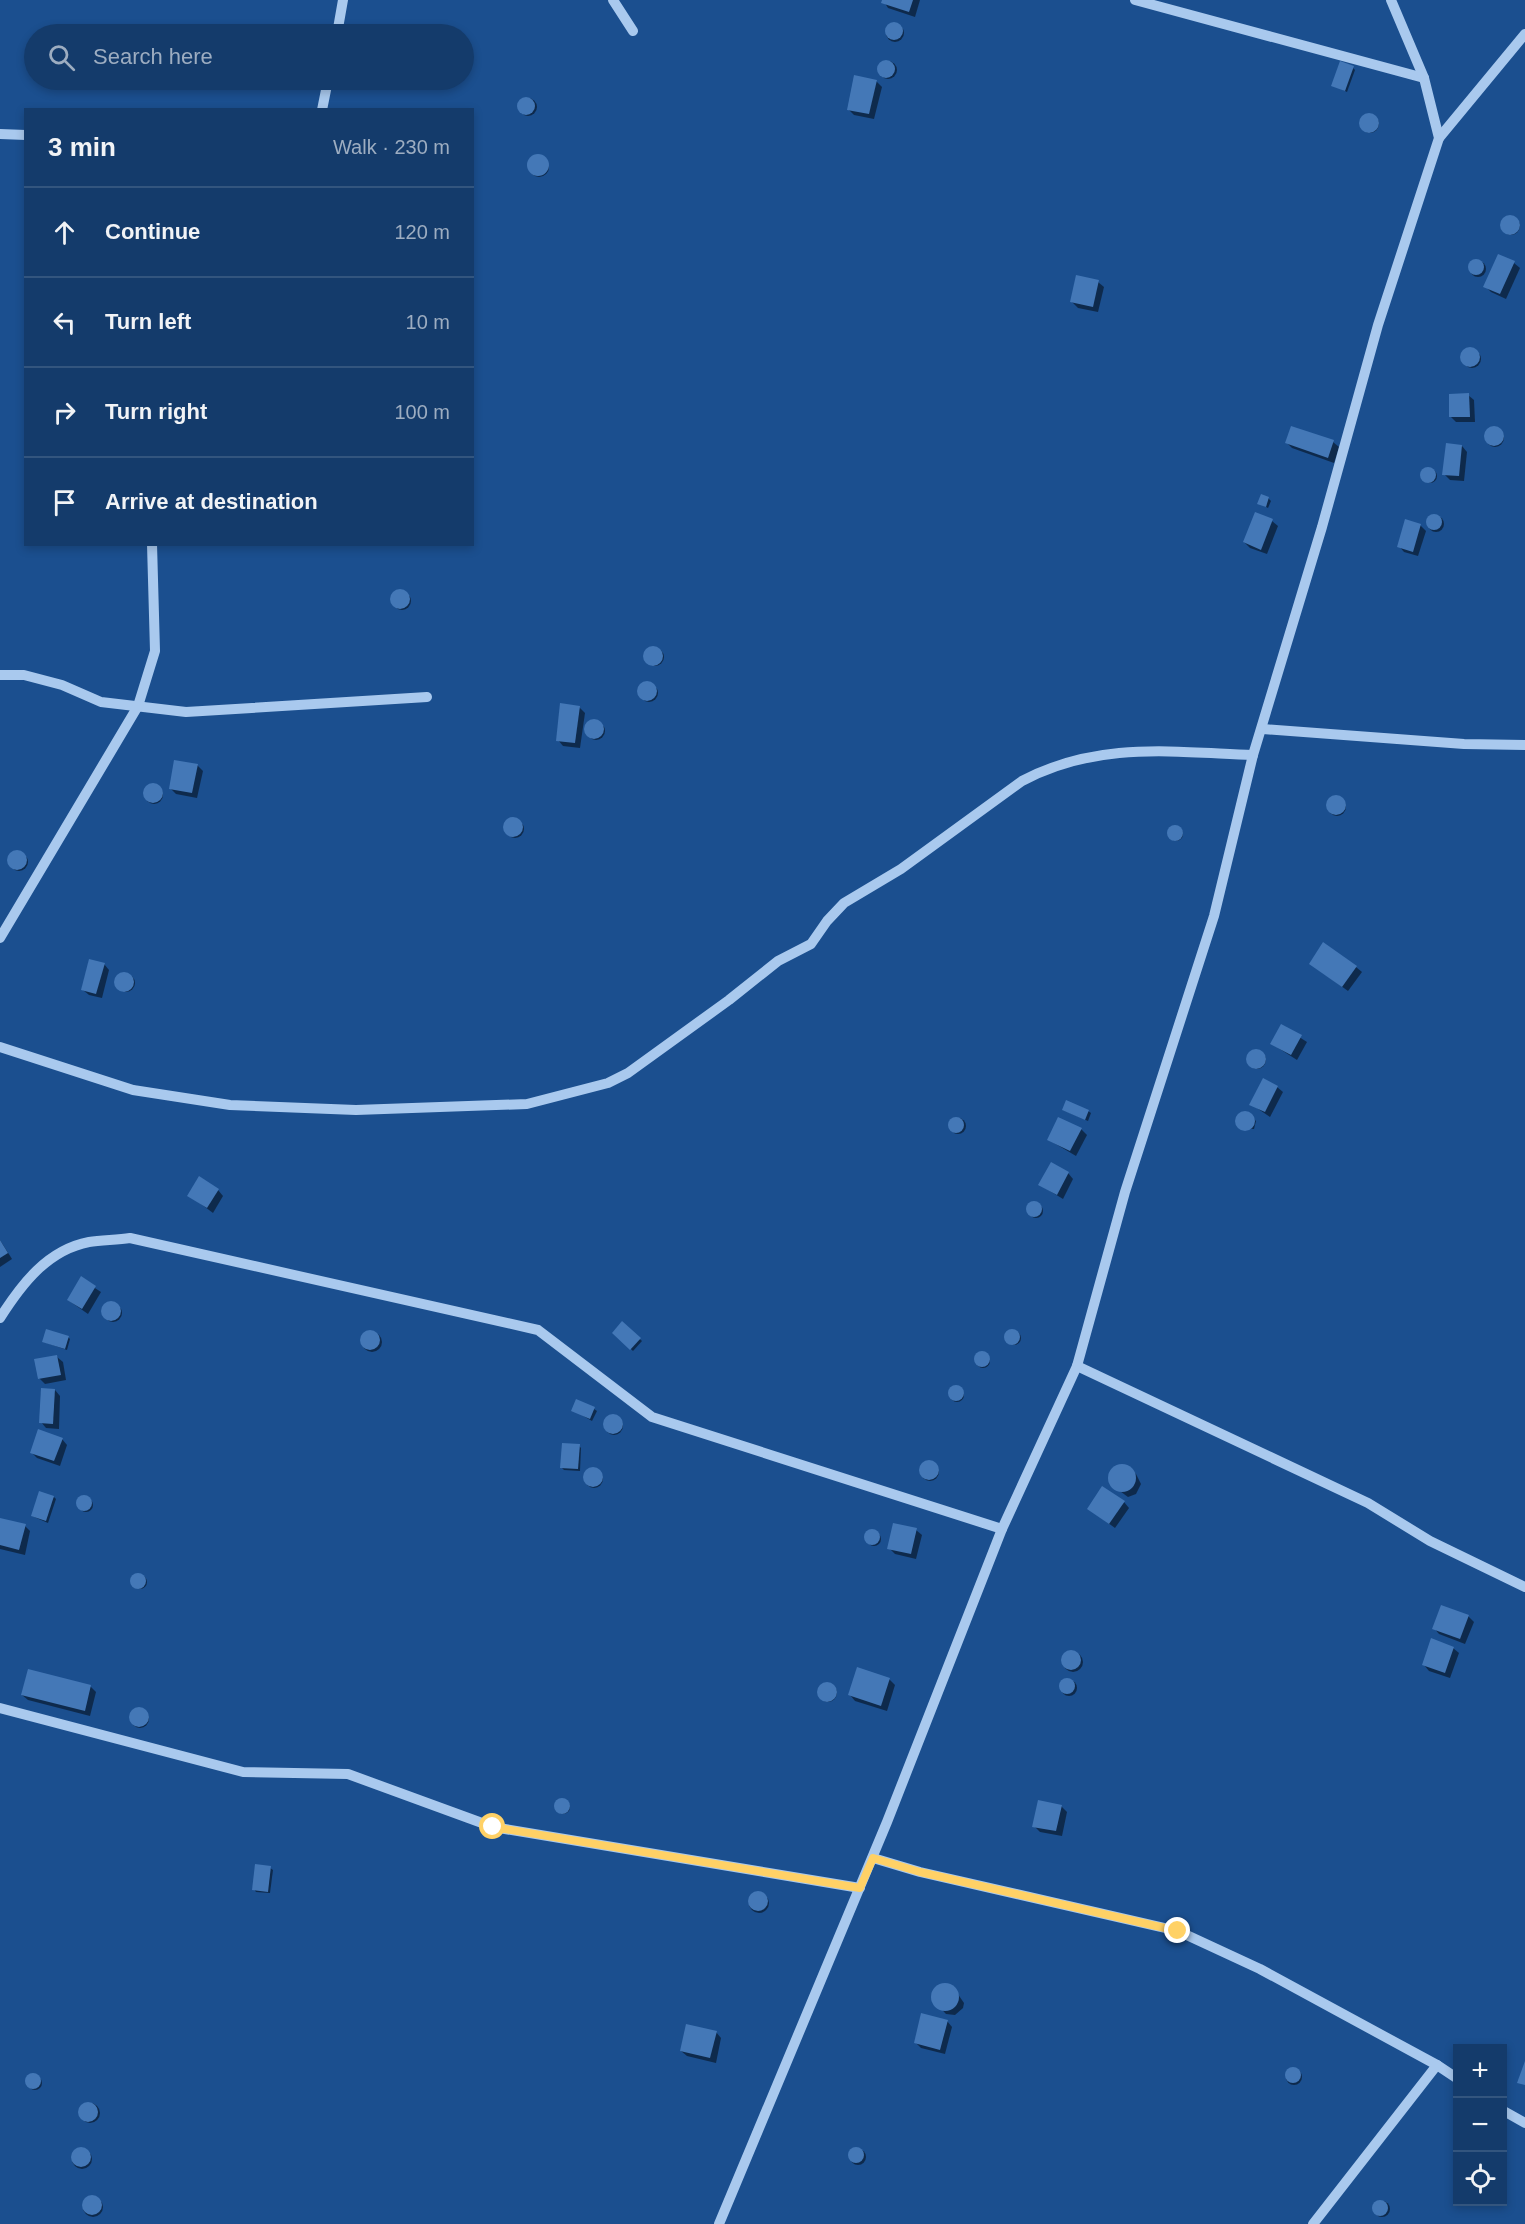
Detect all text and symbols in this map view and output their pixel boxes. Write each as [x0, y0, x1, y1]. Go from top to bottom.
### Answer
search box [24, 24, 474, 90]
icon: search [45, 41, 78, 74]
text: Search here [93, 44, 213, 69]
text: 3 min [48, 132, 116, 162]
text: Walk · 230 m [333, 136, 450, 158]
icon: ahead [48, 216, 81, 249]
text: Continue [105, 219, 200, 244]
text: 120 m [394, 221, 450, 243]
icon: left [48, 306, 81, 339]
text: Turn left [105, 309, 191, 334]
text: 10 m [406, 311, 450, 333]
icon: right [48, 396, 81, 429]
text: Turn right [105, 399, 207, 424]
text: 100 m [394, 401, 450, 423]
icon: arrive [48, 486, 81, 519]
text: Arrive at destination [105, 489, 318, 514]
route start [479, 1813, 505, 1839]
route end [1164, 1917, 1190, 1943]
map controls [1453, 2044, 1507, 2206]
button: + [1453, 2044, 1507, 2098]
button: − [1453, 2098, 1507, 2152]
button: locate [1453, 2152, 1507, 2206]

